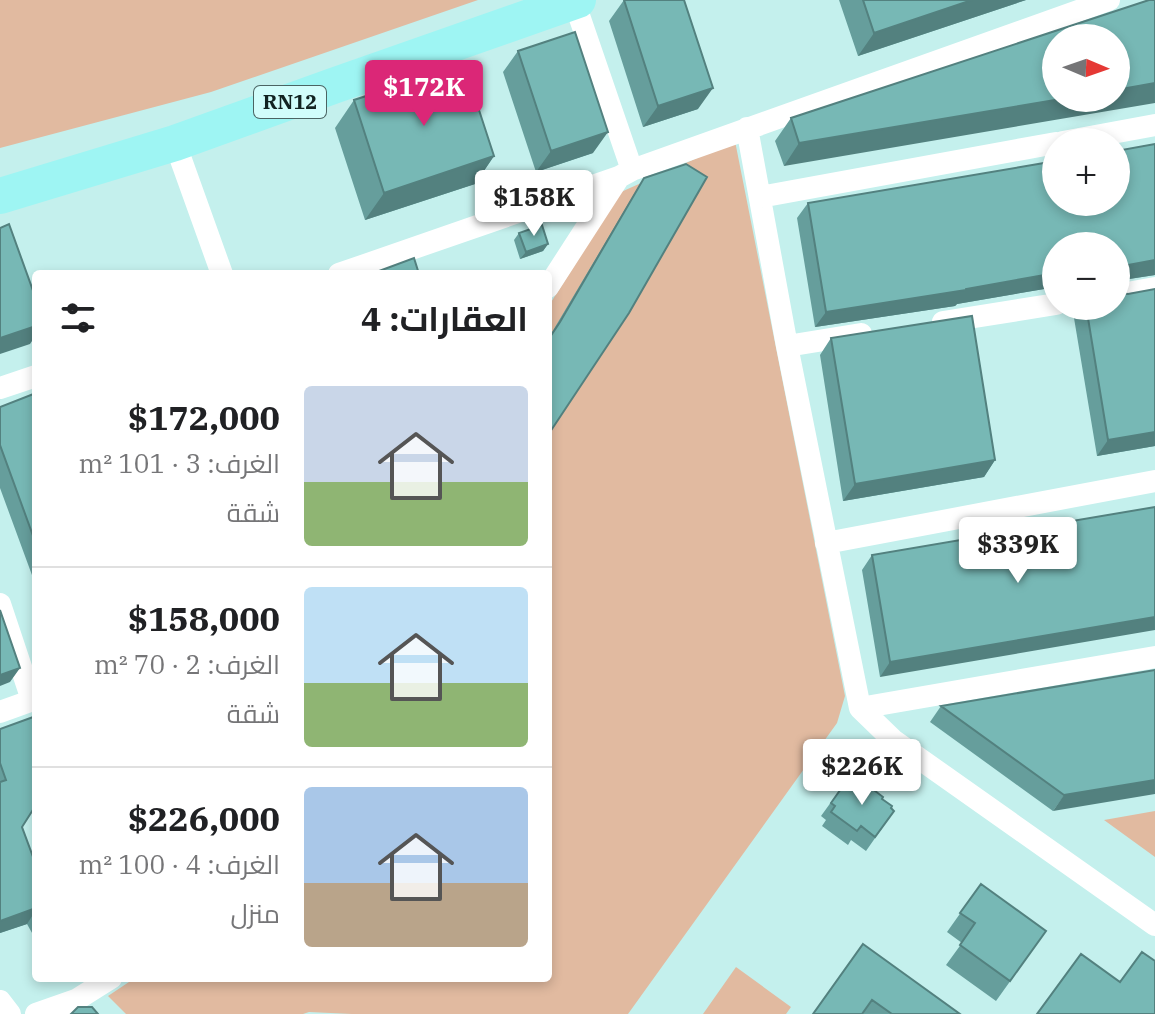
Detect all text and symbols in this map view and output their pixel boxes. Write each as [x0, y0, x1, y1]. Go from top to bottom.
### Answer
north arrow [1042, 24, 1130, 112]
map controls [1042, 24, 1130, 320]
pin: $172K [368, 60, 480, 128]
text: $172K [383, 69, 465, 103]
road number: RN12 [254, 86, 326, 118]
button: + [1042, 128, 1130, 216]
pin: $158K [478, 170, 590, 238]
text: $158K [493, 179, 575, 213]
button: − [1042, 232, 1130, 320]
icon: filters [56, 296, 100, 340]
text: العقارات: 4 [361, 296, 528, 340]
text: $172,000 [128, 395, 280, 439]
icon: home [368, 418, 464, 514]
text: الغرف: 3 · 101 m² [78, 446, 280, 480]
text: شقة [227, 495, 280, 529]
pin: $339K [962, 517, 1074, 585]
text: $339K [977, 526, 1059, 560]
text: $158,000 [128, 596, 280, 640]
icon: home [368, 619, 464, 715]
text: الغرف: 2 · 70 m² [94, 647, 280, 681]
text: شقة [227, 696, 280, 730]
pin: $226K [806, 739, 918, 807]
text: $226K [821, 748, 903, 782]
text: $226,000 [128, 796, 280, 840]
icon: home [368, 819, 464, 915]
text: الغرف: 4 · 100 m² [78, 847, 280, 881]
text: منزل [231, 896, 280, 930]

